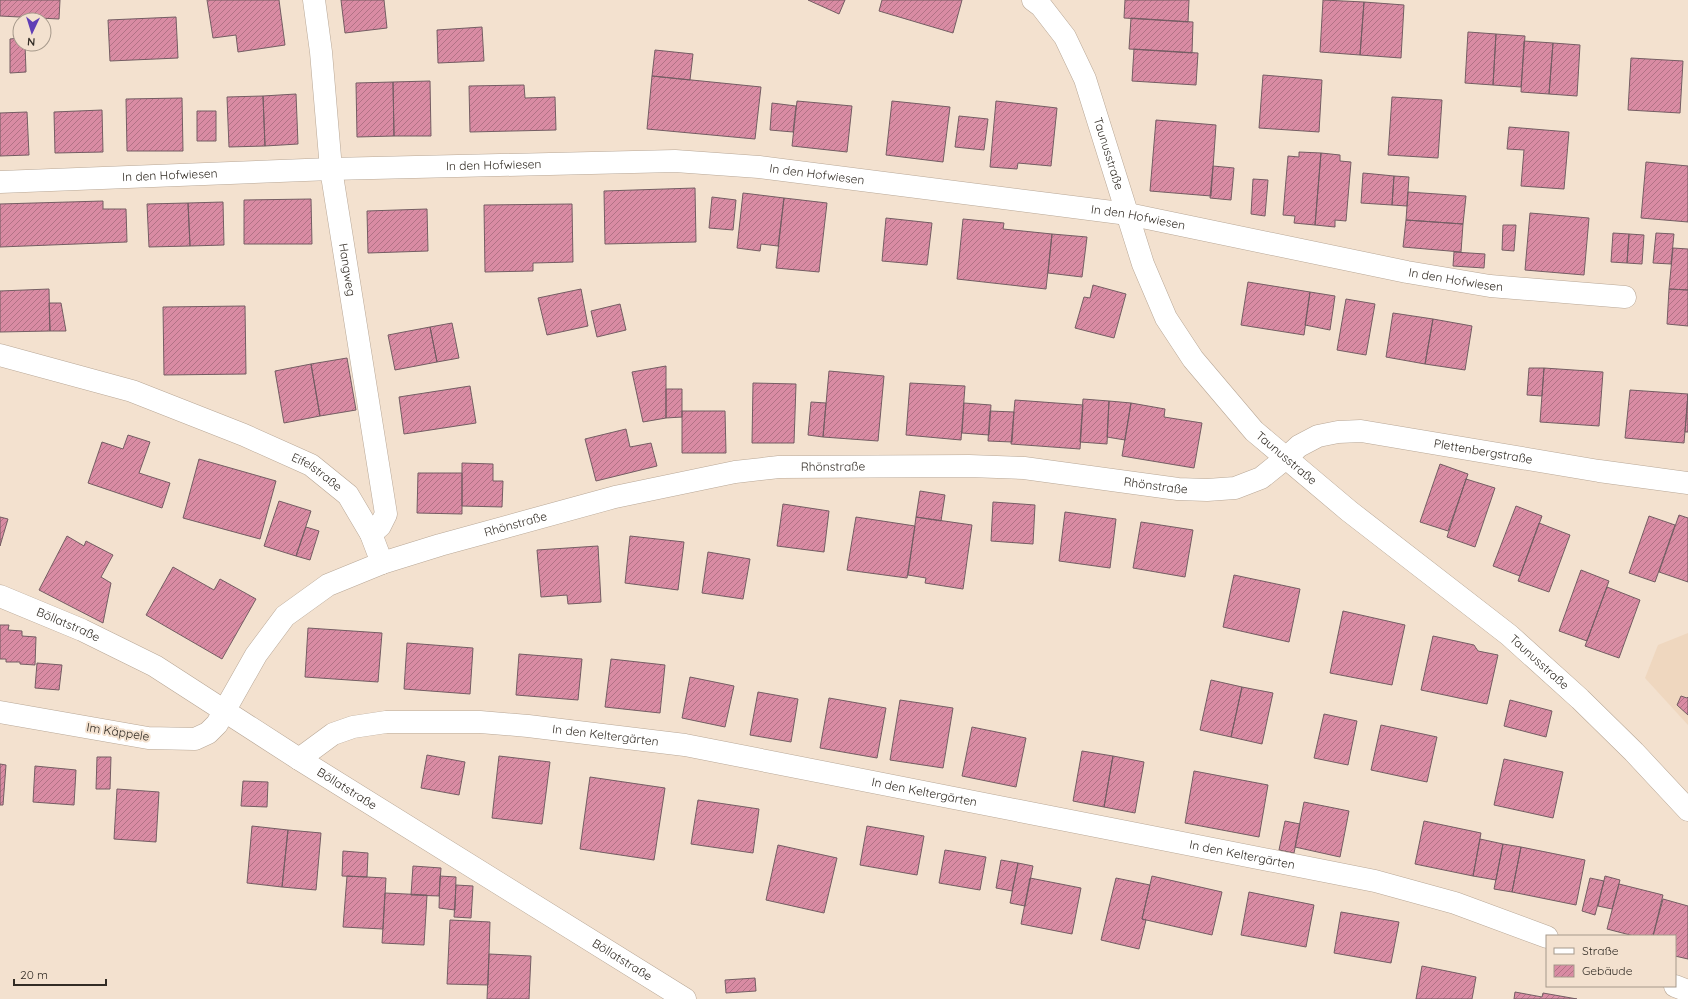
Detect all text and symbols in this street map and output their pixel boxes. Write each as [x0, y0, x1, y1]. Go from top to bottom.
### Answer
north arrow [12, 12, 52, 52]
text: N [27, 35, 36, 49]
street label: Taunusstraße [1091, 116, 1127, 192]
street label: In den Hofwiesen [446, 156, 542, 173]
street label: In den Hofwiesen [769, 160, 865, 187]
street label: In den Hofwiesen [122, 165, 218, 184]
street label: In den Hofwiesen [1090, 201, 1187, 233]
street label: Hangweg [336, 242, 359, 297]
street label: In den Hofwiesen [1408, 264, 1504, 294]
street label: Taunusstraße [1253, 428, 1320, 488]
street label: Plettenbergstraße [1433, 435, 1534, 467]
street label: Eifelstraße [289, 449, 345, 494]
street label: Rhönstraße [801, 459, 866, 474]
street label: Rhönstraße [1123, 474, 1188, 496]
street label: Rhönstraße [482, 508, 549, 540]
street label: Böllatstraße [34, 604, 103, 645]
street label: Taunusstraße [1507, 631, 1573, 693]
street label: Im Käppele [86, 719, 151, 744]
street label: In den Keltergärten [551, 721, 660, 749]
street label: Böllatstraße [314, 764, 380, 813]
street label: In den Keltergärten [870, 774, 978, 809]
street label: In den Keltergärten [1188, 837, 1296, 872]
street label: Böllatstraße [590, 935, 655, 984]
legend [1546, 935, 1676, 987]
text: Straße [1582, 943, 1619, 958]
scale bar [14, 961, 106, 987]
text: Gebäude [1582, 963, 1633, 978]
text: 20 m [20, 967, 48, 982]

